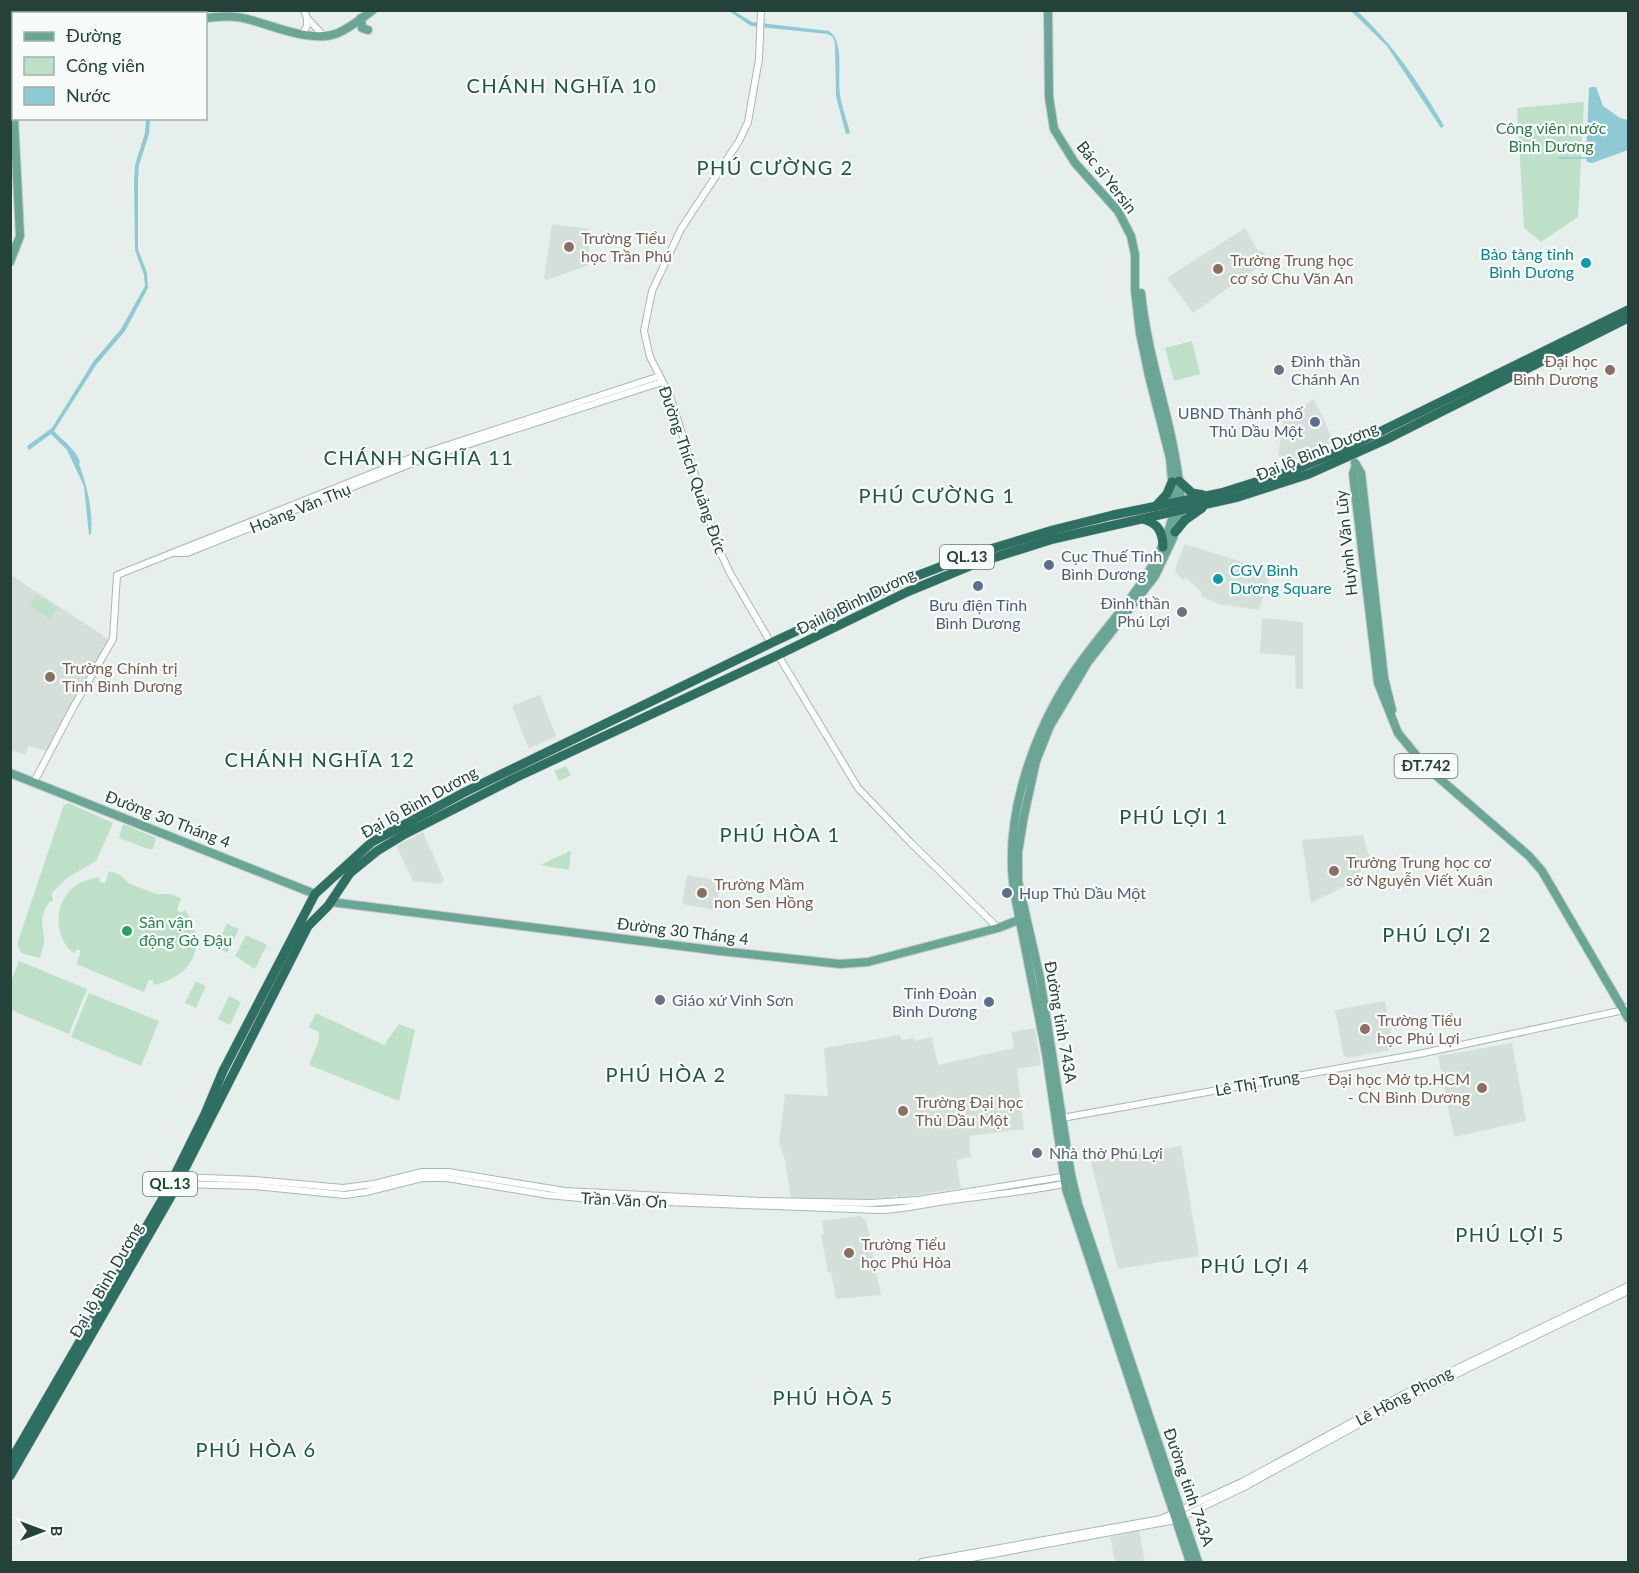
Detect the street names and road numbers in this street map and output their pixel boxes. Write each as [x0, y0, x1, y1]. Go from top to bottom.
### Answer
street label: Bác sĩ Yersin [1073, 137, 1141, 217]
street label: Đường Thích Quảng Đức [656, 383, 731, 557]
street label: Đại lộ Bình Dương [1253, 417, 1381, 484]
street label: Hoàng Văn Thụ [247, 479, 353, 536]
street label: Huỳnh Văn Lũy [1330, 488, 1361, 597]
road number: QL.13 [940, 545, 994, 569]
street label: Đại lộ Bình Dương [793, 564, 918, 638]
road number: ĐT.742 [1394, 754, 1458, 778]
street label: Đại lộ Bình Dương [357, 762, 480, 841]
street label: Đường 30 Tháng 4 [103, 786, 233, 851]
street label: Đường 30 Tháng 4 [616, 913, 750, 948]
street label: Đường tỉnh 743A [1041, 959, 1082, 1085]
street label: Lê Thị Trung [1213, 1066, 1300, 1099]
road number: QL.13 [143, 1172, 197, 1196]
street label: Trần Văn Ơn [580, 1188, 668, 1211]
street label: Đại lộ Bình Dương [65, 1219, 146, 1341]
street label: Lê Hồng Phong [1352, 1362, 1456, 1429]
street label: Đường tỉnh 743A [1160, 1425, 1219, 1549]

